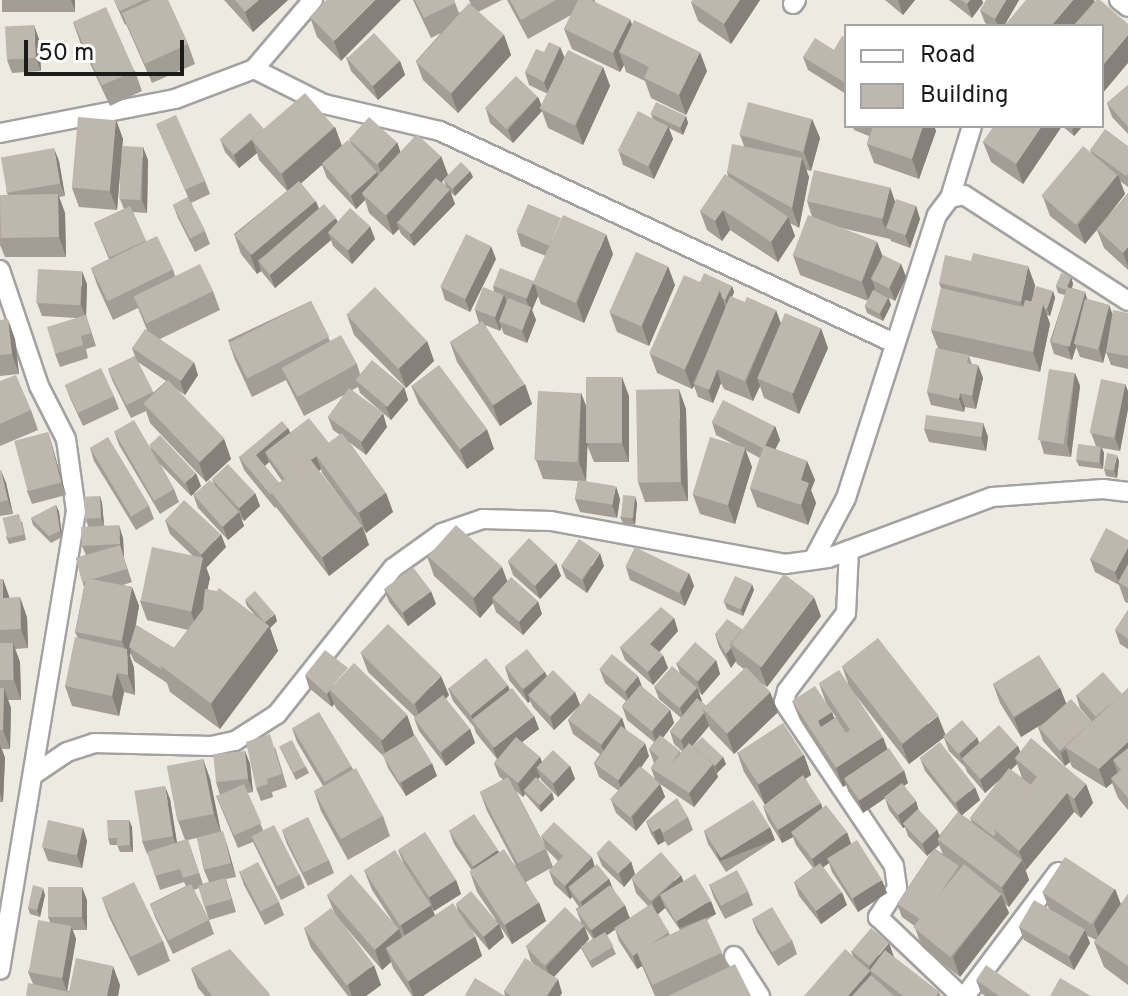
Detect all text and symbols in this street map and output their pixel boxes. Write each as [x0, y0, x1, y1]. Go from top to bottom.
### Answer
scale bar [28, 24, 188, 74]
legend [844, 24, 1104, 128]
text: 50 m [38, 39, 94, 69]
text: Road [920, 41, 976, 71]
text: Building [920, 81, 1009, 111]

